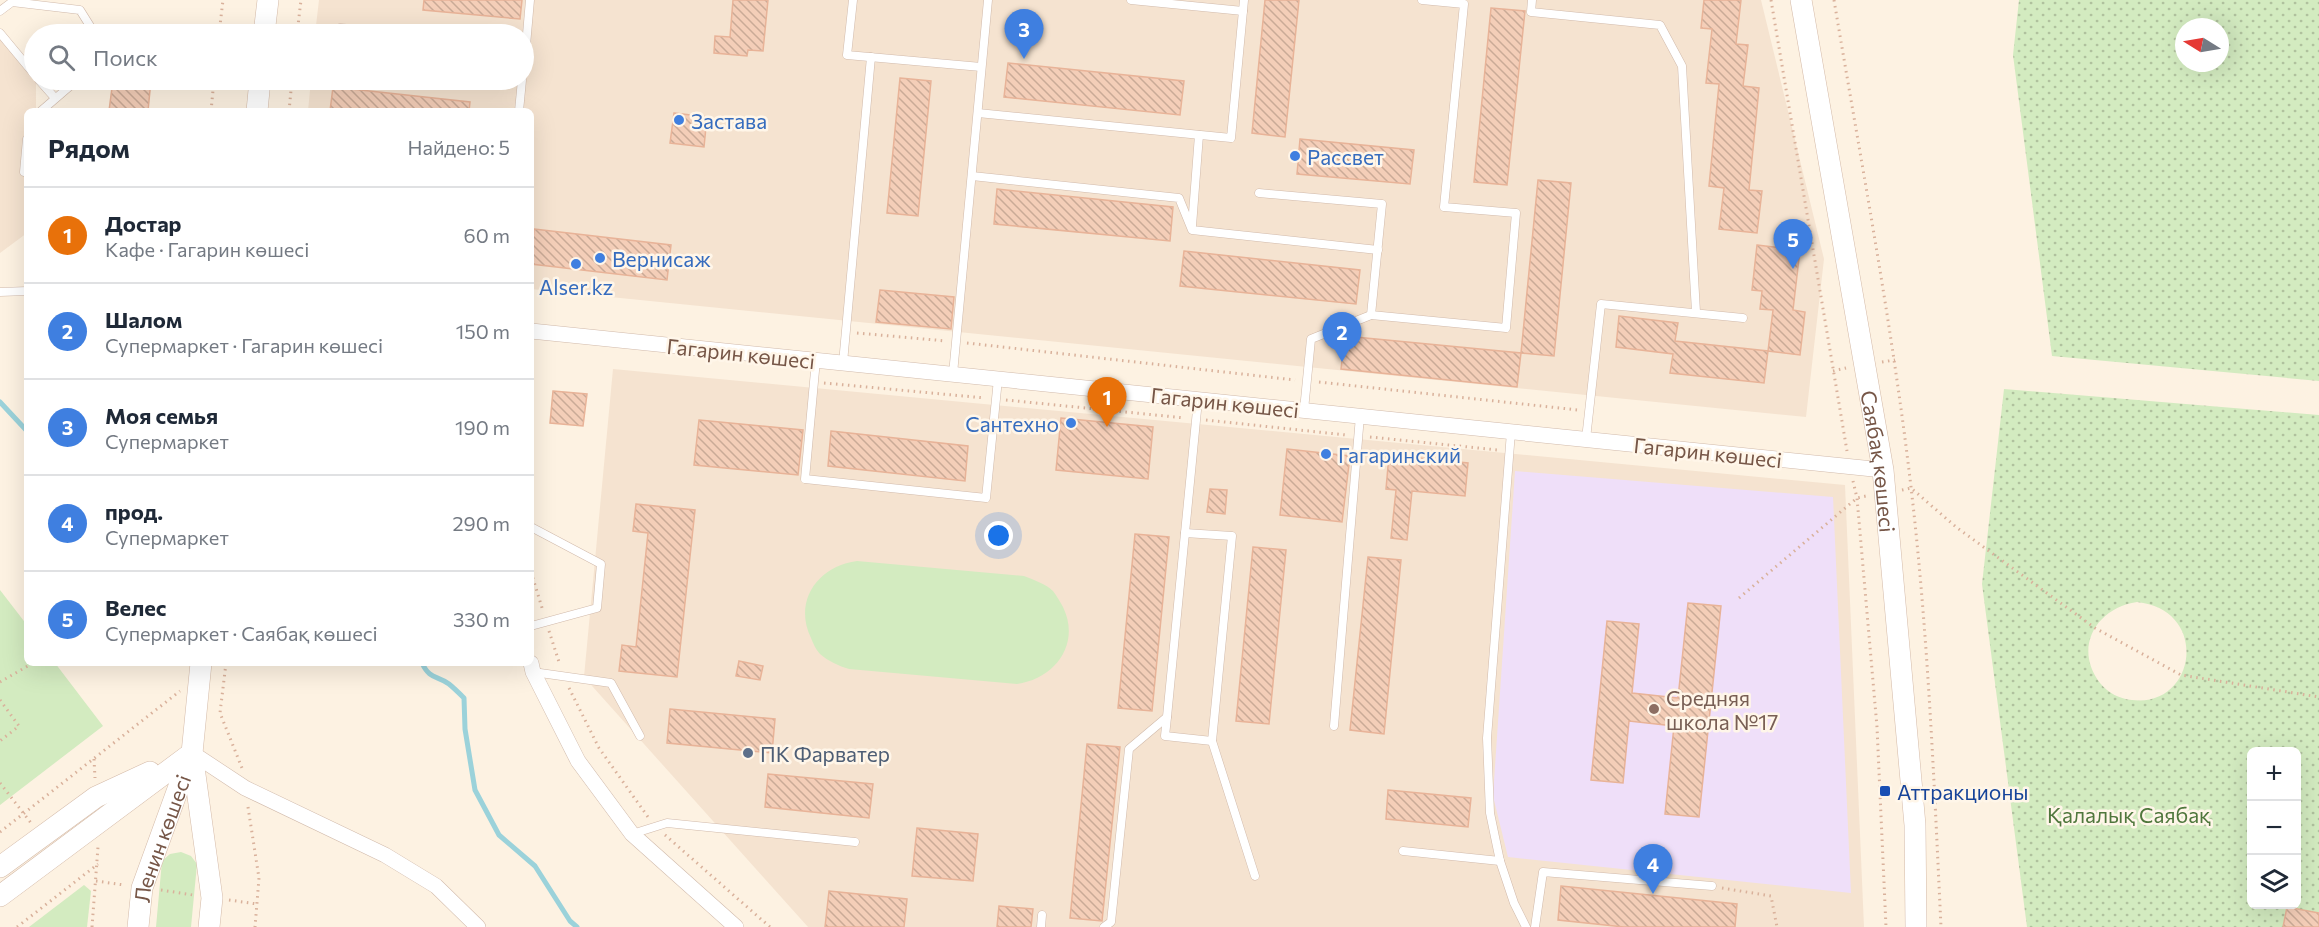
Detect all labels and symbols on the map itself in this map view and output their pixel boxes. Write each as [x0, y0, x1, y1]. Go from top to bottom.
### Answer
pin: 3 [1004, 10, 1044, 59]
north arrow [2175, 18, 2229, 72]
place label: Застава [691, 108, 767, 133]
marker: Застава [672, 113, 686, 127]
place label: Рассвет [1307, 144, 1384, 169]
marker: Рассвет [1288, 149, 1302, 163]
pin: 5 [1774, 220, 1812, 269]
place label: Вернисаж [612, 246, 711, 271]
marker: Вернисаж [593, 251, 607, 265]
marker: Alser.kz [569, 257, 583, 271]
place label: Alser.kz [539, 274, 613, 299]
pin: 2 [1322, 312, 1362, 362]
street label: Гагарин көшесі [666, 333, 816, 373]
pin: 1 [1088, 378, 1126, 427]
street label: Гагарин көшесі [1150, 382, 1300, 422]
street label: Саябақ көшесі [1857, 388, 1901, 534]
place label: Сантехно [965, 411, 1059, 436]
marker: Сантехно [1064, 416, 1078, 430]
street label: Гагарин көшесі [1633, 432, 1783, 472]
place label: Гагаринский [1338, 442, 1461, 467]
marker: Гагаринский [1319, 447, 1333, 461]
your location [984, 521, 1013, 550]
place label: Средняя школа №17 [1666, 685, 1778, 734]
marker: Средняя школа №17 [1647, 702, 1661, 716]
place label: ПК Фарватер [760, 741, 890, 766]
marker: ПК Фарватер [741, 746, 755, 760]
street label: Ленин көшесі [128, 771, 195, 904]
place label: Аттракционы [1897, 779, 2029, 804]
marker: Аттракционы [1878, 784, 1892, 798]
park label: Қалалық Саябақ [2047, 802, 2211, 827]
pin: 4 [1634, 844, 1672, 894]

